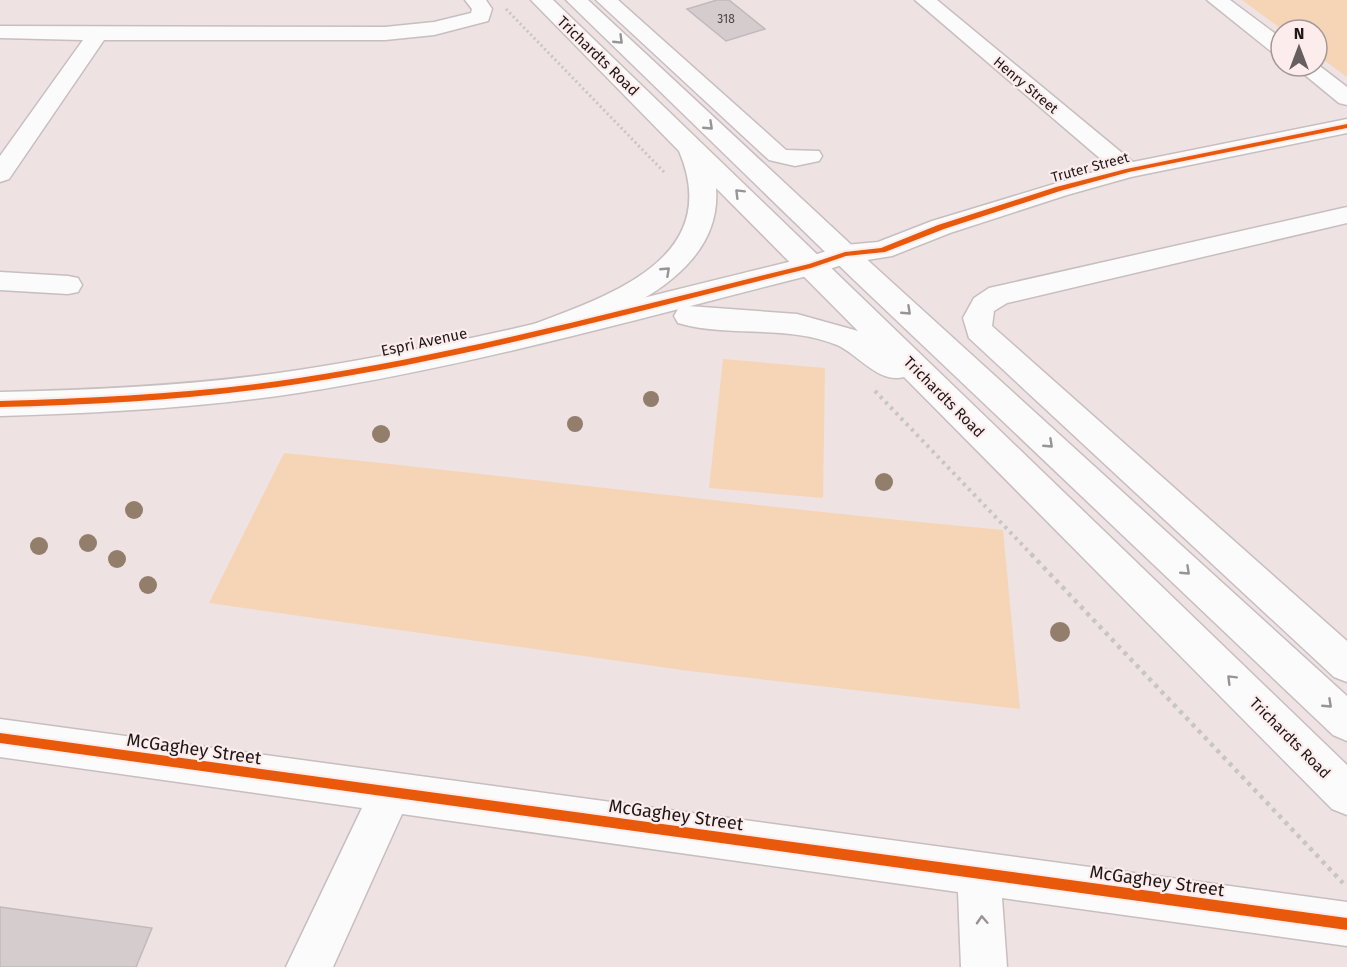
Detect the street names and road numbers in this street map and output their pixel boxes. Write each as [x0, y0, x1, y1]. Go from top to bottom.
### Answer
street label: Trichardts Road [553, 12, 643, 100]
street label: Henry Street [990, 53, 1062, 118]
street label: Truter Street [1049, 149, 1132, 186]
street label: Espri Avenue [379, 324, 469, 360]
street label: Trichardts Road [900, 353, 988, 441]
street label: Trichardts Road [1246, 694, 1334, 782]
street label: McGaghey Street [125, 729, 263, 769]
street label: McGaghey Street [607, 795, 745, 835]
street label: McGaghey Street [1088, 861, 1226, 901]

